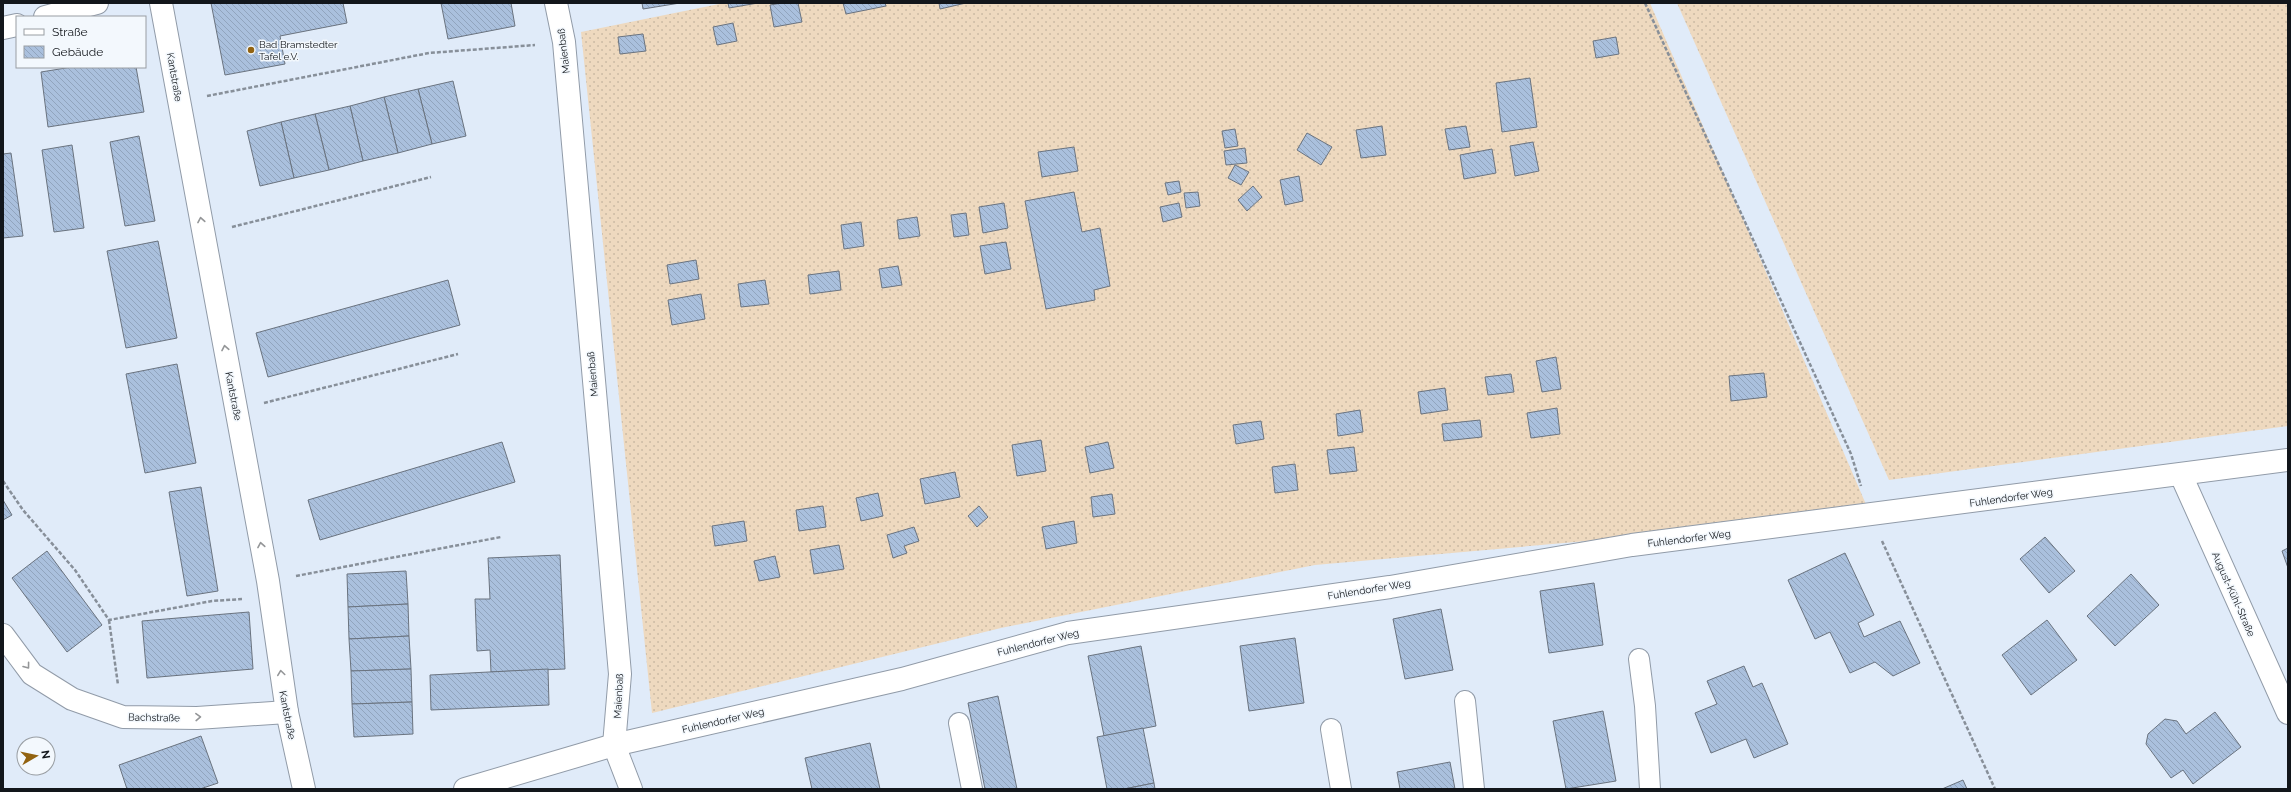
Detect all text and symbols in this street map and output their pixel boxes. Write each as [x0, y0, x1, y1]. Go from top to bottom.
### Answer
legend [16, 16, 146, 68]
text: Straße [52, 25, 88, 39]
street label: Maienbaß [555, 27, 572, 74]
place label: Bad Bramstedter Tafel e.V. [259, 39, 338, 62]
text: Gebäude [52, 45, 103, 59]
marker: Bad Bramstedter Tafel e.V. [246, 45, 256, 55]
street label: Kantstraße [165, 52, 184, 103]
one-way arrow [197, 217, 206, 223]
one-way arrow [221, 345, 230, 351]
street label: Maienbaß [585, 350, 600, 397]
street label: Kantstraße [223, 371, 244, 422]
street label: Fuhlendorfer Weg [1969, 486, 2053, 509]
street label: Fuhlendorfer Weg [1647, 528, 1731, 549]
one-way arrow [258, 542, 266, 548]
street label: August-Kühl-Straße [2210, 550, 2257, 638]
street label: Fuhlendorfer Weg [1327, 578, 1411, 601]
street label: Fuhlendorfer Weg [996, 627, 1080, 658]
one-way arrow [22, 662, 29, 669]
one-way arrow [277, 670, 286, 676]
street label: Maienbaß [612, 673, 625, 719]
street label: Kantstraße [277, 690, 298, 741]
street label: Fuhlendorfer Weg [681, 706, 765, 735]
street label: Bachstraße [128, 712, 180, 723]
one-way arrow [195, 713, 201, 722]
north arrow [16, 736, 56, 776]
text: N [38, 749, 52, 760]

